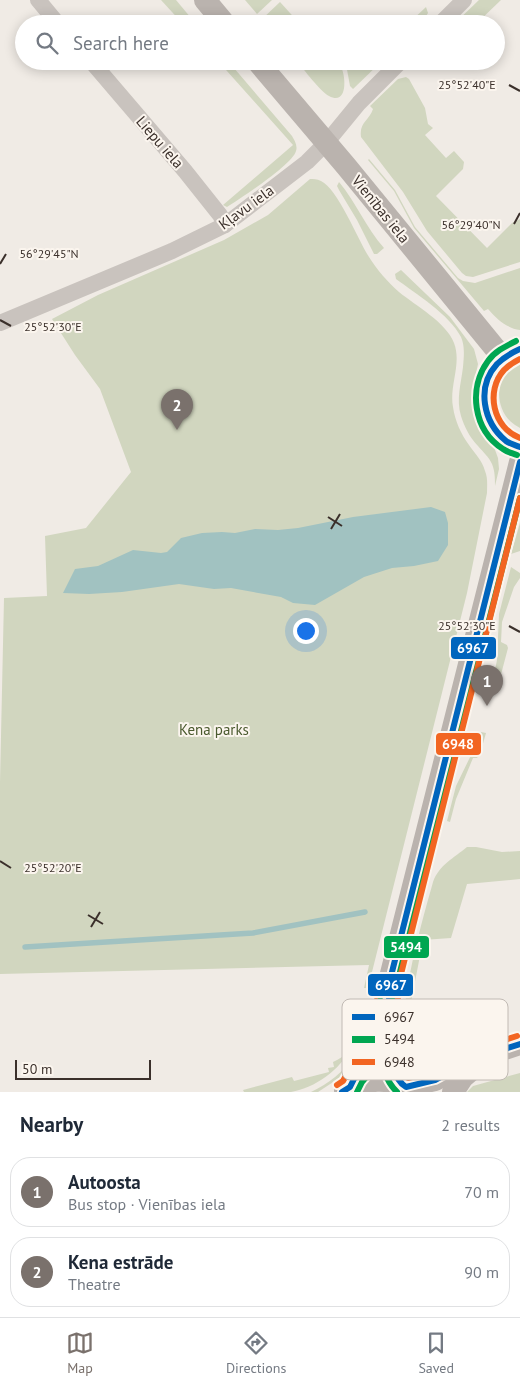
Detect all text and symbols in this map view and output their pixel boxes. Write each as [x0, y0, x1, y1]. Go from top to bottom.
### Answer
search box [15, 15, 505, 70]
icon: search [33, 29, 61, 57]
text: Search here [73, 31, 169, 55]
text: 25°52'40"E [438, 77, 496, 92]
street label: Liepu iela [132, 112, 188, 172]
street label: Vienības iela [347, 170, 414, 247]
street label: Kļavu iela [215, 181, 277, 233]
text: 56°29'40"N [441, 217, 501, 232]
text: 56°29'45"N [19, 246, 79, 261]
text: 25°52'30"E [24, 319, 82, 334]
pin: 2 [161, 389, 193, 430]
your location [293, 618, 319, 644]
text: 25°52'30"E [438, 618, 496, 633]
line badge: 6967 [450, 636, 497, 660]
text: 6967 [457, 639, 489, 657]
pin: 1 [471, 665, 503, 706]
park label: Kena parks [179, 720, 249, 739]
line badge: 6948 [435, 732, 482, 756]
text: 6948 [442, 735, 474, 753]
text: 25°52'20"E [24, 860, 82, 875]
line badge: 5494 [383, 935, 430, 959]
text: 5494 [390, 938, 422, 956]
line badge: 6967 [367, 973, 414, 997]
text: 6967 [375, 976, 407, 994]
legend [342, 999, 508, 1080]
text: 6967 [384, 1008, 415, 1026]
text: 5494 [384, 1030, 415, 1048]
text: 6948 [384, 1053, 415, 1071]
scale bar [15, 1057, 151, 1080]
text: 50 m [22, 1060, 52, 1078]
text: Nearby [20, 1111, 83, 1138]
text: 2 results [441, 1115, 500, 1135]
text: Autoosta [68, 1170, 141, 1194]
text: 1 [32, 1182, 42, 1202]
text: 70 m [464, 1182, 499, 1202]
text: Bus stop · Vienības iela [68, 1194, 226, 1214]
text: Kena estrāde [68, 1250, 173, 1274]
text: 2 [32, 1262, 42, 1282]
text: 90 m [464, 1262, 499, 1282]
text: Theatre [68, 1274, 121, 1294]
tab: Map [66, 1329, 94, 1377]
tab: Directions [226, 1329, 286, 1377]
tab: Saved [418, 1329, 454, 1377]

